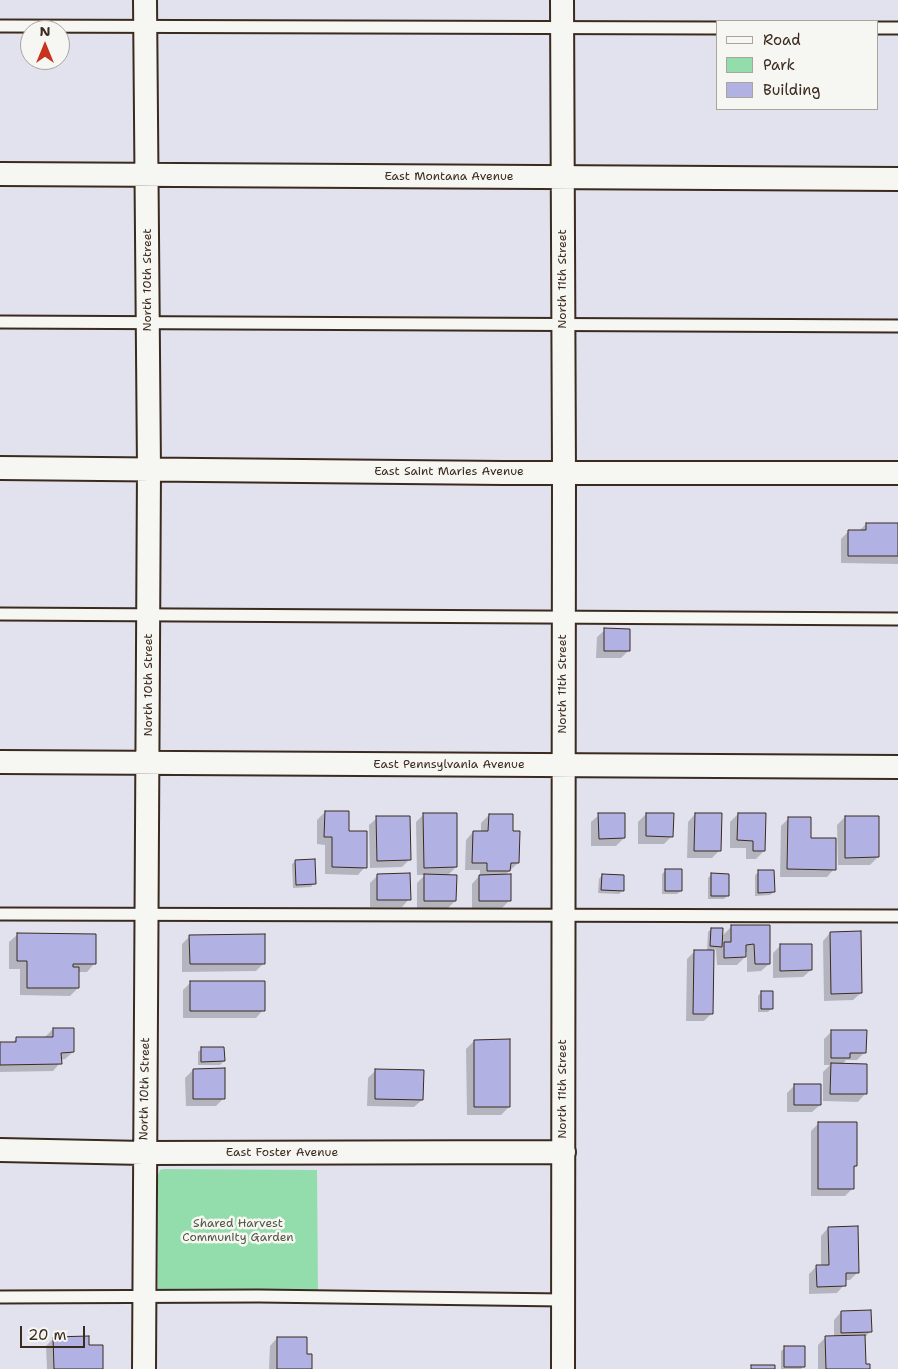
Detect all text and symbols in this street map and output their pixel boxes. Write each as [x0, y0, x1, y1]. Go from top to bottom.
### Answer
north arrow [20, 20, 70, 70]
legend [716, 20, 878, 110]
text: N [39, 22, 51, 40]
text: Road [763, 30, 801, 50]
text: Park [763, 55, 795, 75]
text: Building [763, 80, 820, 100]
street label: East Montana Avenue [384, 170, 514, 184]
street label: North 10th Street [141, 228, 155, 332]
street label: North 11th Street [556, 229, 570, 329]
street label: East Saint Maries Avenue [374, 465, 524, 479]
street label: North 10th Street [142, 633, 156, 737]
street label: North 11th Street [556, 634, 570, 734]
street label: East Pennsylvania Avenue [373, 758, 525, 772]
street label: North 10th Street [137, 1037, 153, 1141]
street label: North 11th Street [556, 1039, 570, 1139]
street label: East Foster Avenue [226, 1146, 338, 1160]
park label: Shared Harvest Community Garden [182, 1217, 294, 1245]
scale bar [22, 1316, 88, 1348]
text: 20 m [28, 1325, 67, 1345]

